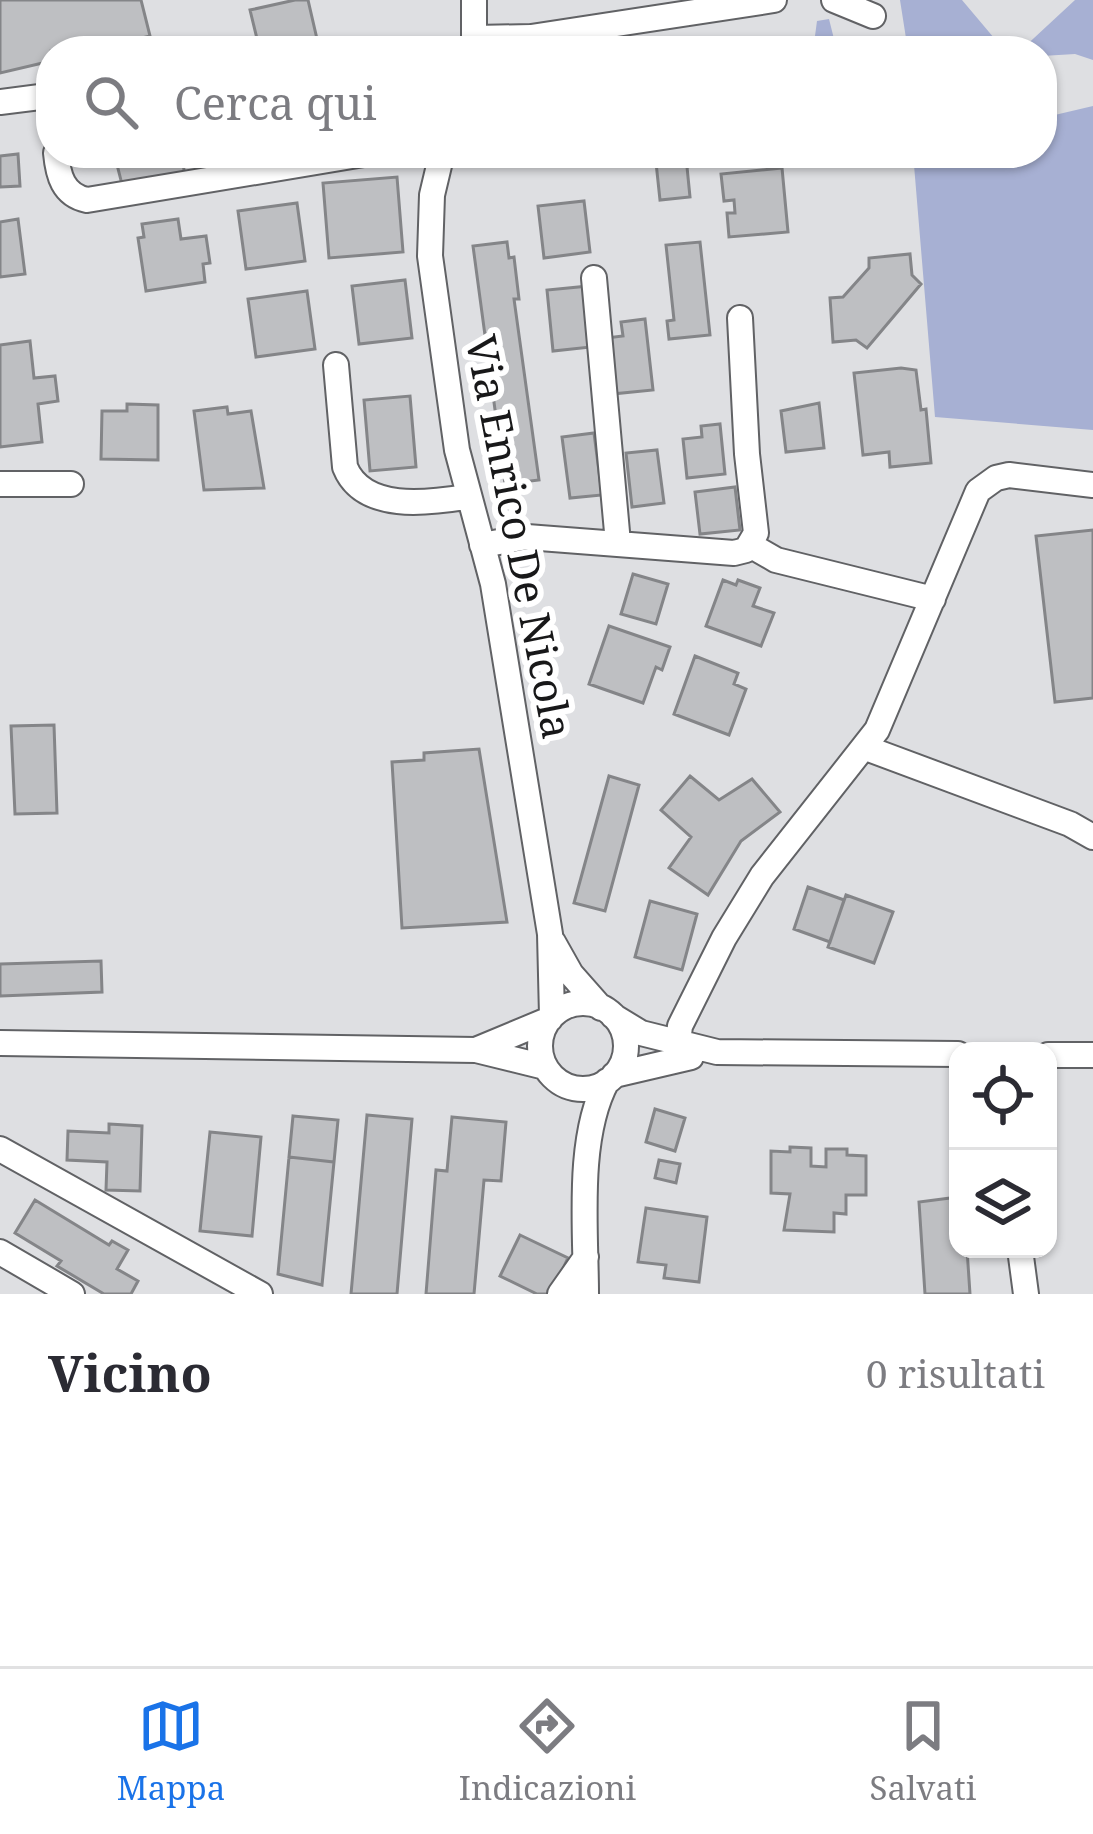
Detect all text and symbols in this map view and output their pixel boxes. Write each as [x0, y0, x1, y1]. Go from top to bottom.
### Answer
search box [36, 36, 1057, 168]
icon: search [78, 69, 144, 135]
text: Cerca qui [174, 72, 377, 133]
street label: Via Enrico De Nicola [453, 330, 588, 743]
map controls [949, 1042, 1057, 1258]
button: locate [949, 1042, 1057, 1150]
button: layers [949, 1150, 1057, 1258]
text: Vicino [48, 1337, 212, 1407]
text: 0 risultati [866, 1346, 1045, 1399]
tab: Mappa [117, 1693, 225, 1810]
tab: Indicazioni [459, 1693, 636, 1810]
tab: Salvati [870, 1693, 976, 1810]

